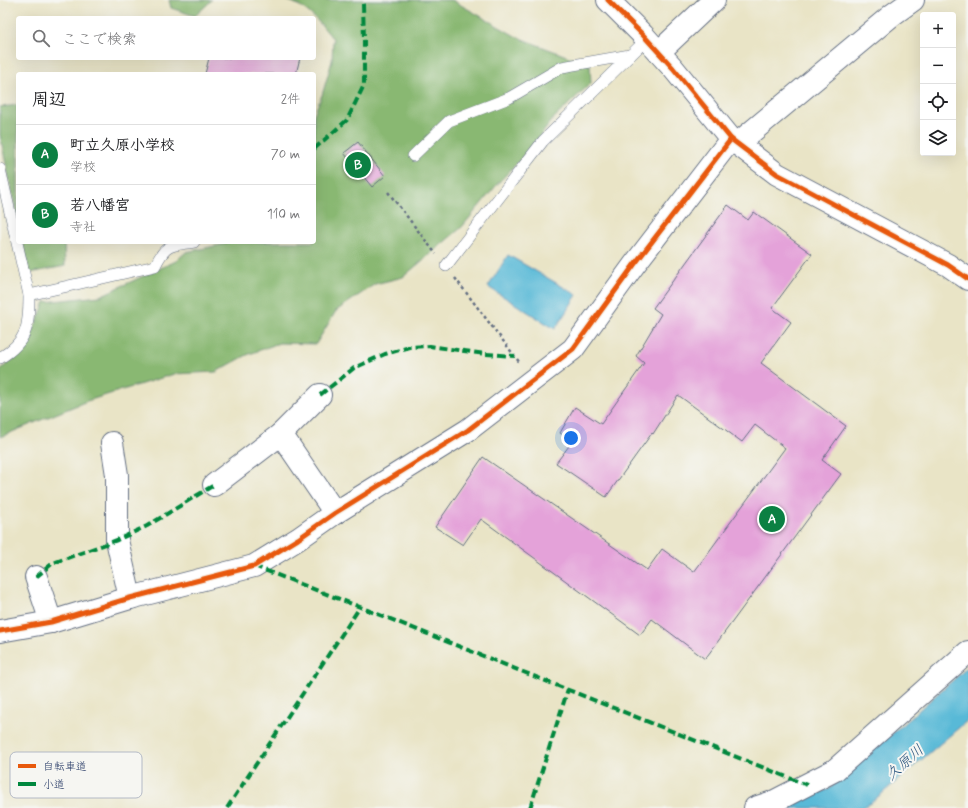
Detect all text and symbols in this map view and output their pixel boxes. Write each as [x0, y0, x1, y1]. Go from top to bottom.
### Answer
map controls [920, 12, 956, 156]
button: + [920, 12, 956, 48]
search box [16, 16, 316, 60]
icon: search [30, 27, 52, 49]
text: ここで検索 [62, 30, 137, 50]
button: − [920, 48, 956, 84]
button: locate [920, 84, 956, 120]
text: 周辺 [32, 89, 66, 111]
text: 2件 [281, 91, 300, 108]
button: layers [920, 120, 956, 156]
text: 町立久原小学校 [70, 136, 175, 156]
text: A [41, 146, 49, 163]
text: 70 m [271, 146, 300, 163]
pin: B [345, 150, 371, 180]
text: 学校 [70, 159, 96, 176]
text: 若八幡宮 [70, 196, 130, 216]
text: B [41, 206, 49, 223]
text: 110 m [267, 206, 300, 223]
text: 寺社 [70, 219, 96, 236]
your location [561, 428, 581, 448]
pin: A [759, 504, 785, 534]
water label: 久原川 [881, 741, 929, 785]
legend [10, 752, 142, 798]
text: 自転車道 [43, 760, 87, 774]
text: 小道 [43, 778, 65, 792]

